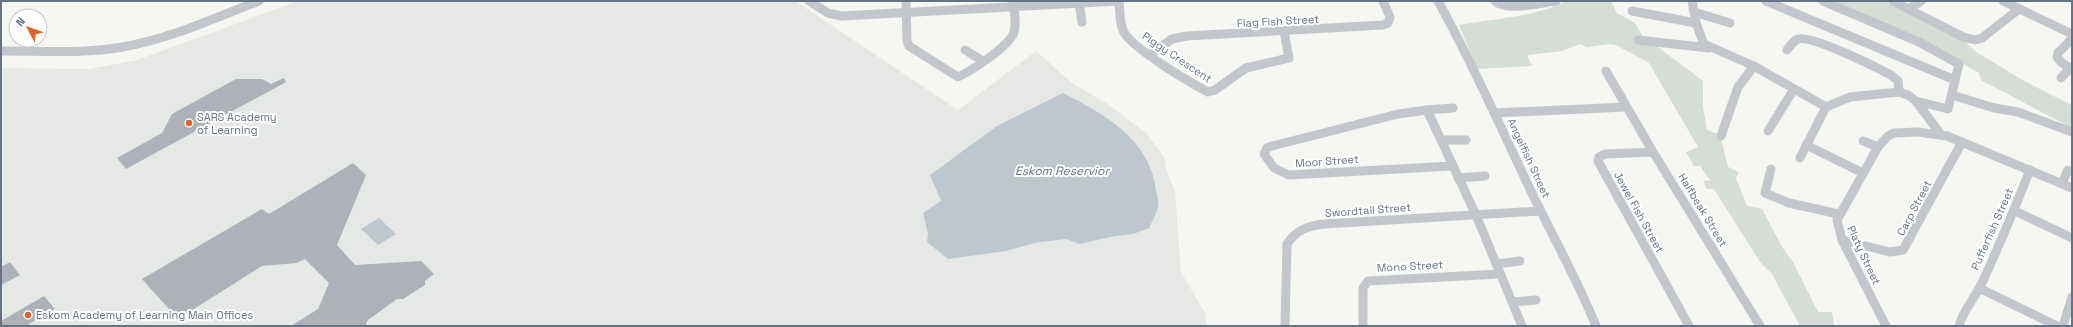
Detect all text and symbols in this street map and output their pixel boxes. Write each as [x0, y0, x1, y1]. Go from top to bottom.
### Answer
north arrow [8, 8, 48, 48]
street label: Flag Fish Street [1237, 12, 1319, 30]
text: N [13, 14, 28, 29]
street label: Piggy Crescent [1139, 29, 1215, 85]
place label: SARS Academy of Learning [197, 110, 276, 137]
street label: Angelfish Street [1504, 116, 1554, 200]
marker: SARS Academy of Learning [184, 118, 194, 128]
street label: Moor Street [1295, 152, 1359, 170]
water label: Eskom Reservior [1015, 163, 1110, 179]
street label: Jewel Fish Street [1611, 169, 1667, 255]
street label: Halfbeak Street [1676, 171, 1730, 249]
street label: Carp Street [1893, 178, 1935, 238]
street label: Pufferfish Street [1968, 186, 2016, 272]
street label: Swordtail Street [1324, 200, 1412, 220]
street label: Platy Street [1844, 223, 1884, 287]
street label: Mono Street [1377, 257, 1443, 275]
place label: Eskom Academy of Learning Main Offices [36, 308, 253, 322]
marker: Eskom Academy of Learning Main Offices [23, 310, 33, 320]

